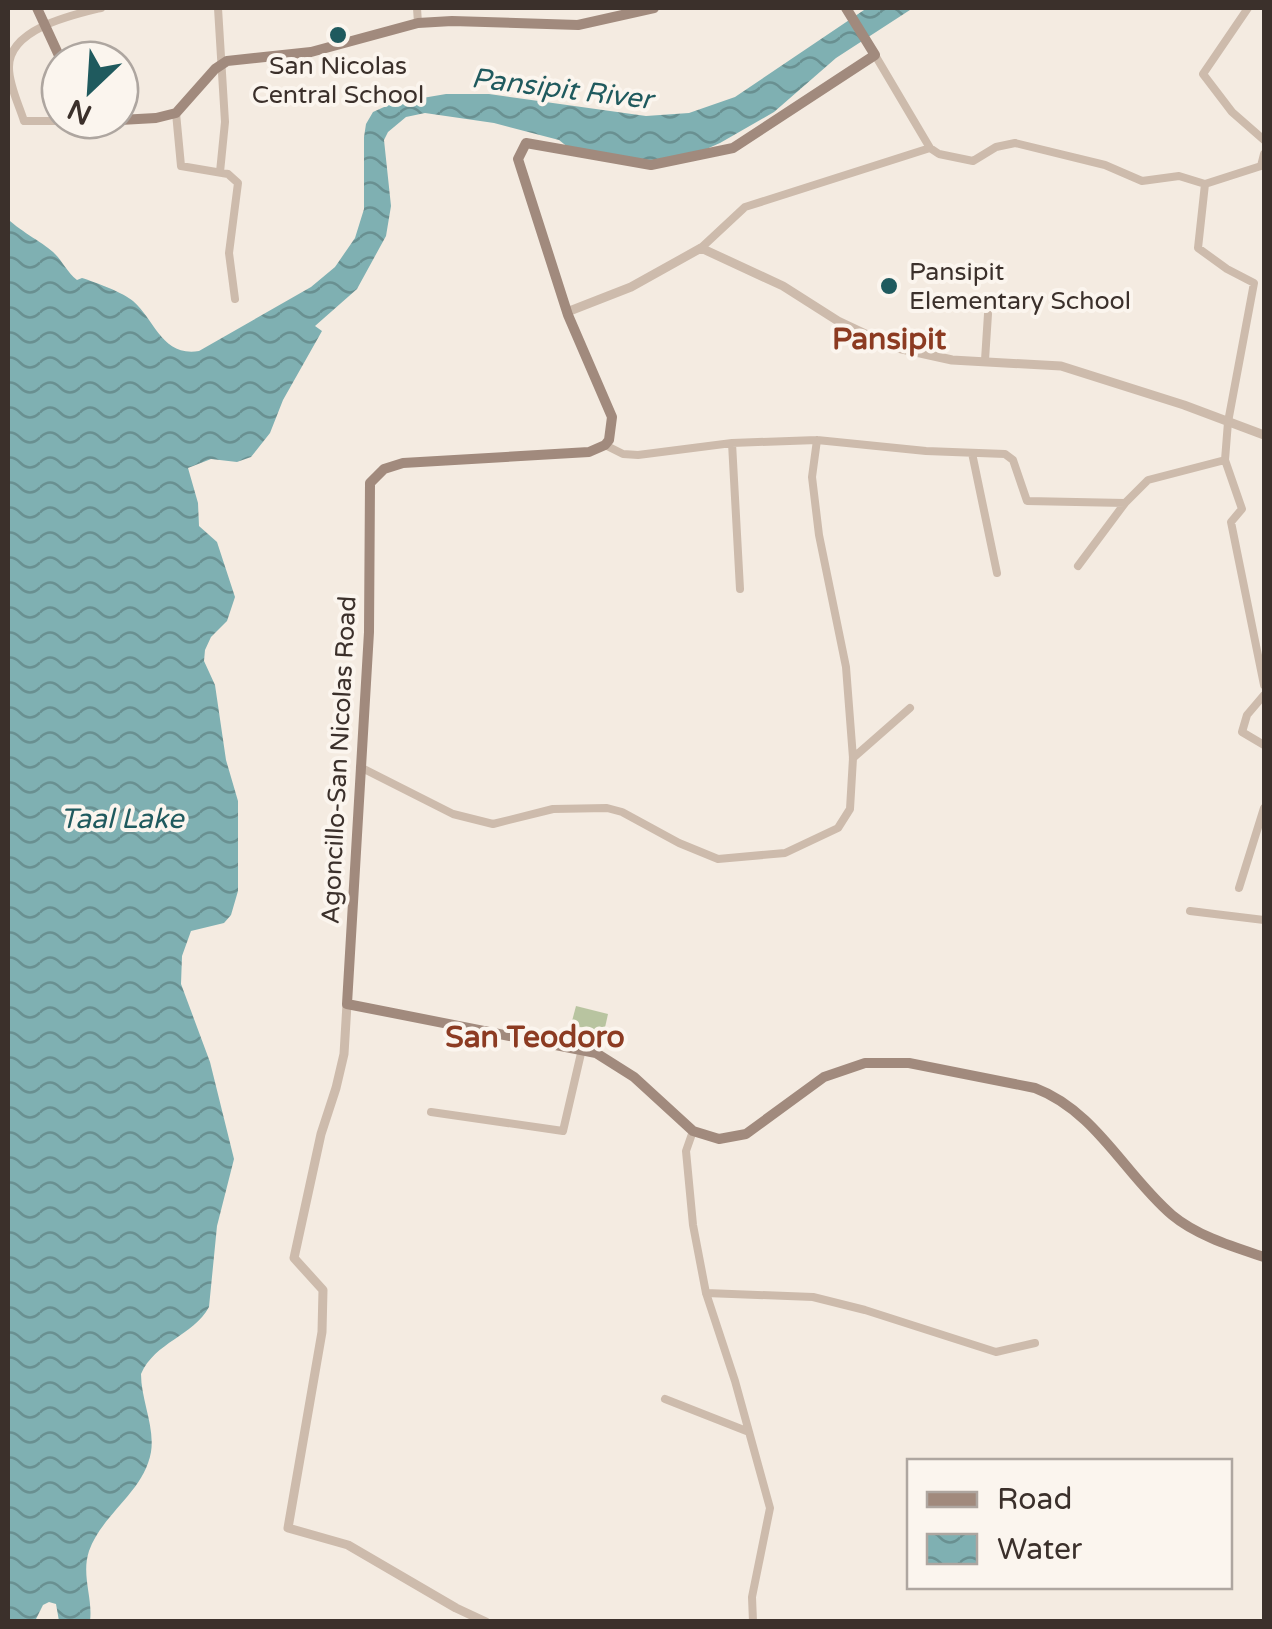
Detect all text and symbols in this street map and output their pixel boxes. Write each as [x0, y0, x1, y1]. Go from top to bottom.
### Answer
marker: San Nicolas Central School [327, 24, 349, 46]
north arrow [40, 40, 140, 140]
place label: San Nicolas Central School [252, 51, 424, 110]
water label: Pansipit River [470, 61, 658, 117]
text: N [62, 92, 97, 132]
place label: Pansipit Elementary School [909, 257, 1131, 316]
marker: Pansipit Elementary School [878, 275, 900, 297]
district label: Pansipit [832, 321, 947, 358]
street label: Agoncillo-San Nicolas Road [315, 595, 363, 925]
water label: Taal Lake [60, 802, 186, 836]
district label: San Teodoro [445, 1019, 625, 1056]
legend [907, 1459, 1232, 1589]
text: Road [997, 1481, 1072, 1518]
text: Water [997, 1531, 1083, 1568]

